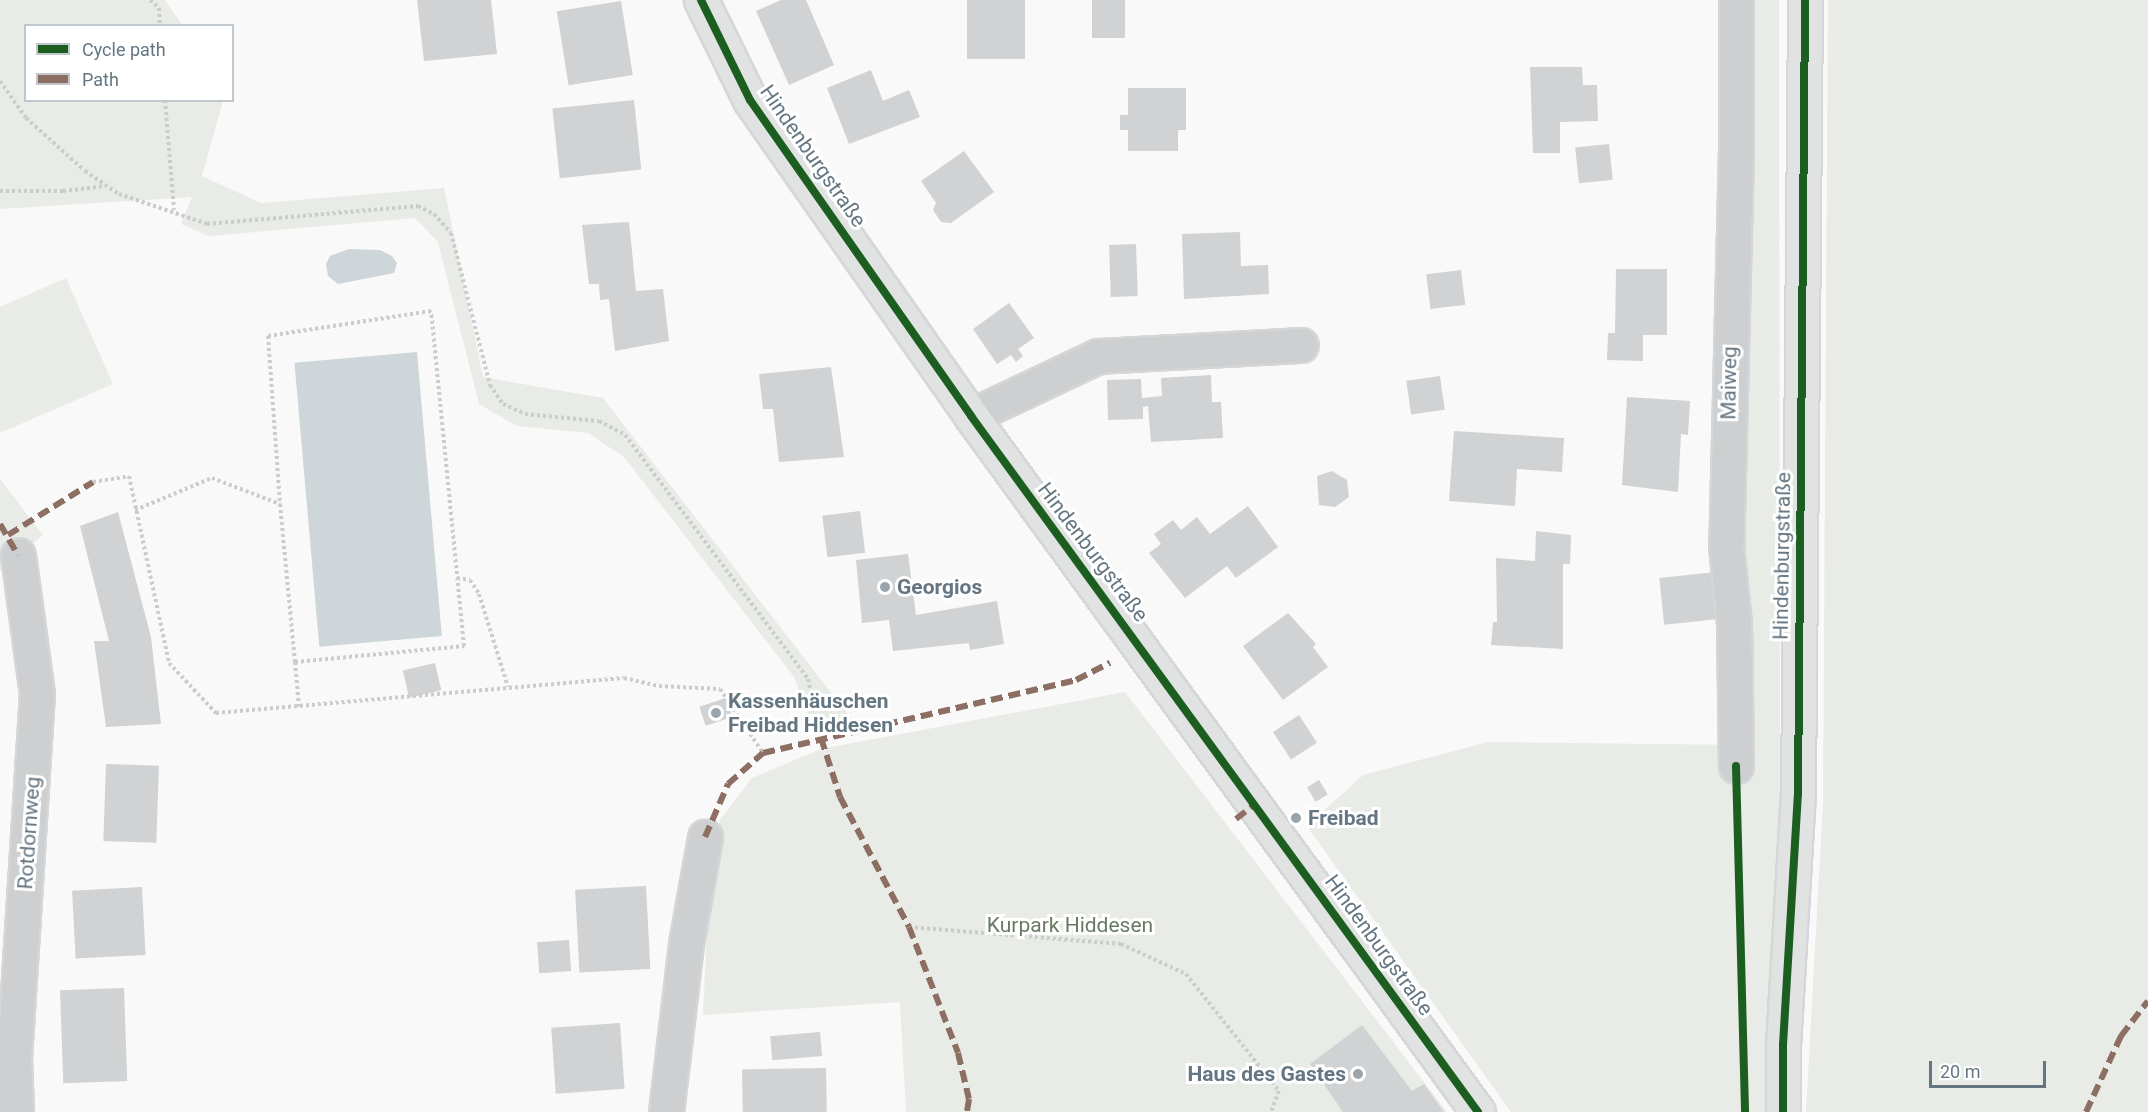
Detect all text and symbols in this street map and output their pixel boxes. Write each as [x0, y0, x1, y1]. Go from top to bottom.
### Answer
legend [24, 24, 234, 102]
text: Cycle path [82, 39, 166, 60]
text: Path [82, 69, 119, 90]
street label: Hindenburgstraße [755, 80, 871, 232]
street label: Maiweg [1716, 346, 1742, 420]
street label: Hindenburgstraße [1768, 472, 1796, 640]
street label: Hindenburgstraße [1032, 477, 1154, 627]
place label: Georgios [897, 574, 982, 600]
marker: Georgios [878, 580, 892, 594]
place label: Kassenhäuschen Freibad Hiddesen [728, 688, 893, 738]
marker: Kassenhäuschen Freibad Hiddesen [709, 706, 723, 720]
street label: Rotdornweg [12, 776, 46, 890]
place label: Freibad [1308, 805, 1379, 831]
marker: Freibad [1289, 811, 1303, 825]
street label: Hindenburgstraße [1319, 870, 1439, 1020]
park label: Kurpark Hiddesen [987, 912, 1153, 938]
scale bar [1932, 1049, 2049, 1087]
place label: Haus des Gastes [1187, 1061, 1346, 1087]
text: 20 m [1940, 1061, 1980, 1082]
marker: Haus des Gastes [1351, 1067, 1365, 1081]

